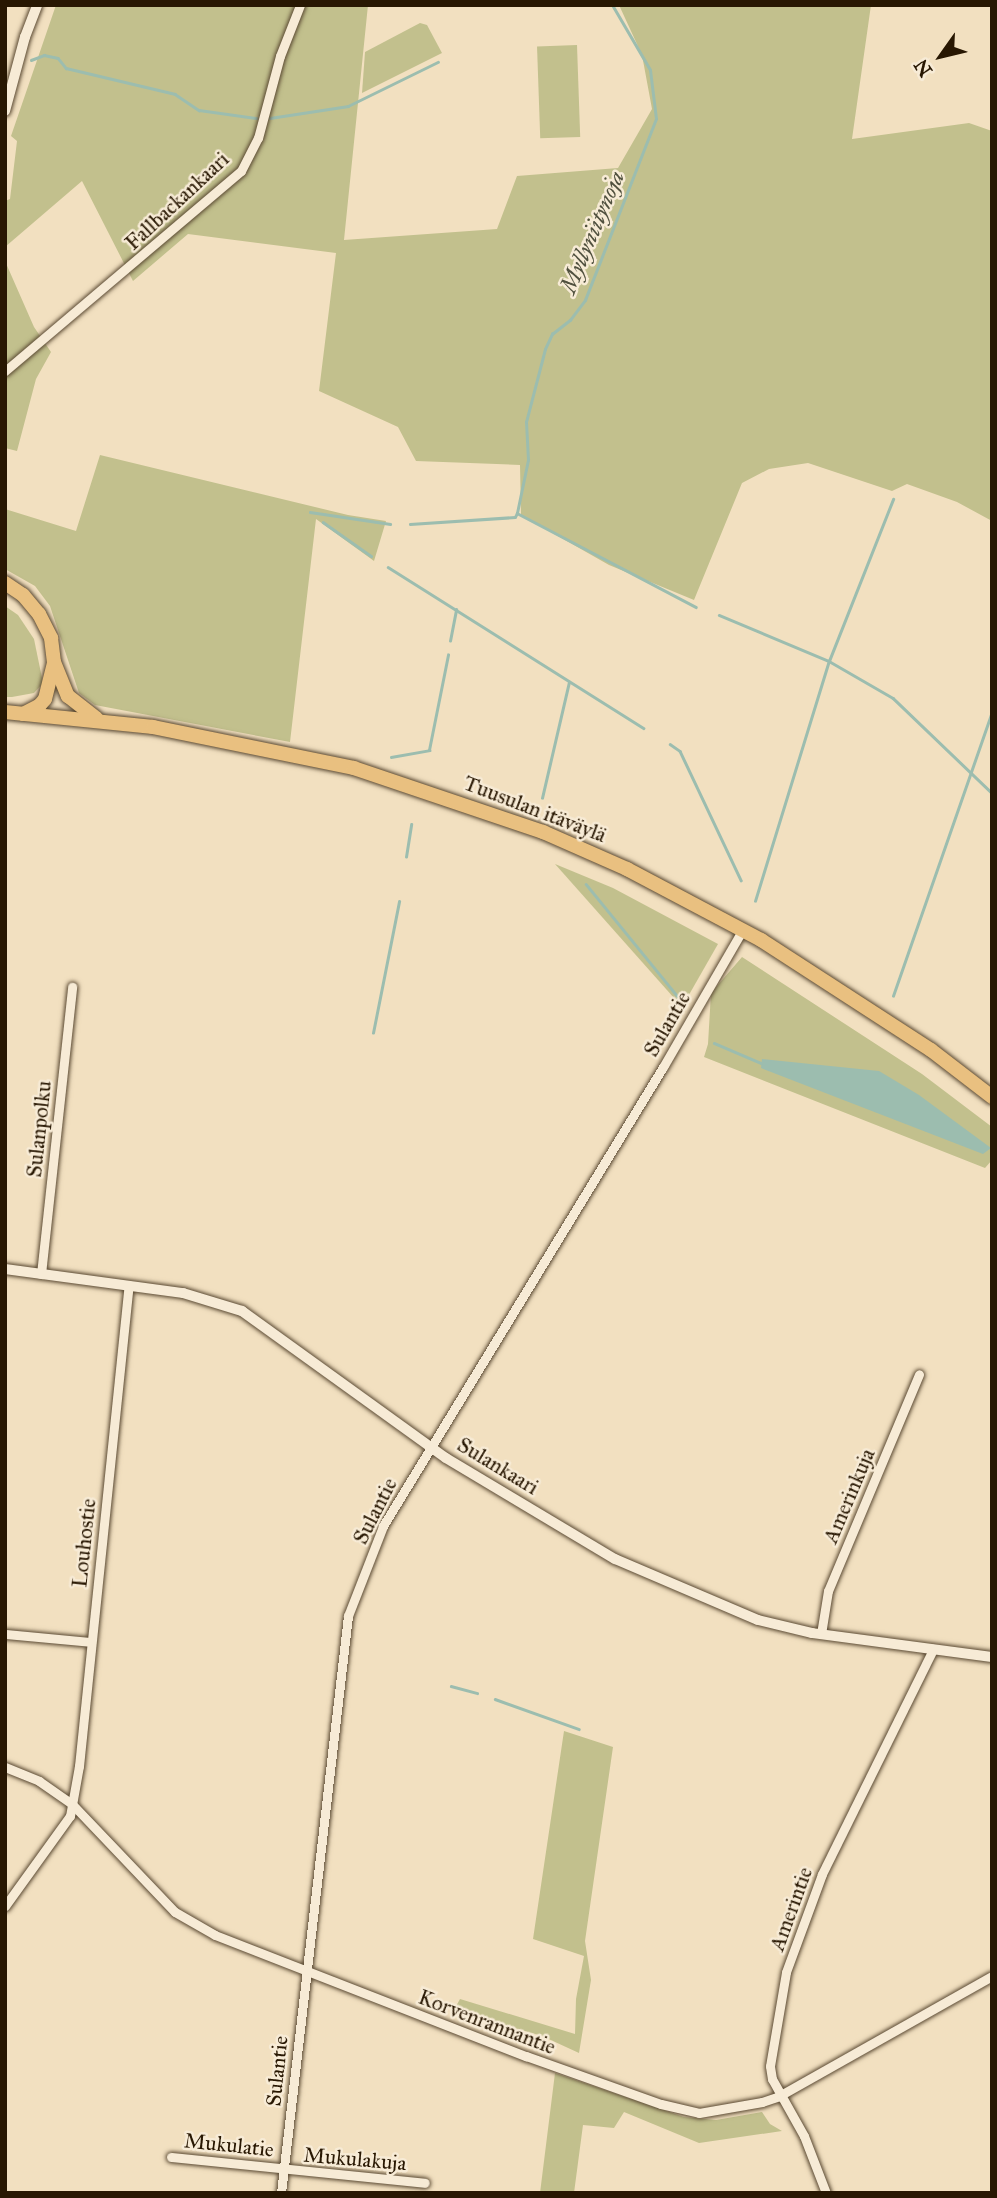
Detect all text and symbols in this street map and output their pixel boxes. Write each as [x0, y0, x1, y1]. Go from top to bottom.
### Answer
north arrow [906, 21, 976, 91]
text: N [909, 55, 937, 81]
street label: Fallbackankaari [120, 147, 234, 255]
water label: Myllyniitynoja [554, 167, 630, 297]
street label: Tuusulan itäväylä [460, 770, 610, 848]
street label: Sulantie [638, 987, 696, 1061]
street label: Sulanpolku [21, 1079, 57, 1179]
street label: Sulankaari [453, 1432, 543, 1500]
street label: Amerinkuja [818, 1445, 880, 1547]
street label: Sulantie [348, 1474, 402, 1548]
street label: Louhostie [67, 1497, 101, 1589]
street label: Amerintie [764, 1864, 818, 1954]
street label: Korvenrannantie [415, 1984, 559, 2060]
street label: Sulantie [261, 2034, 293, 2108]
street label: Mukulatie [183, 2128, 275, 2162]
street label: Mukulakuja [303, 2142, 407, 2176]

